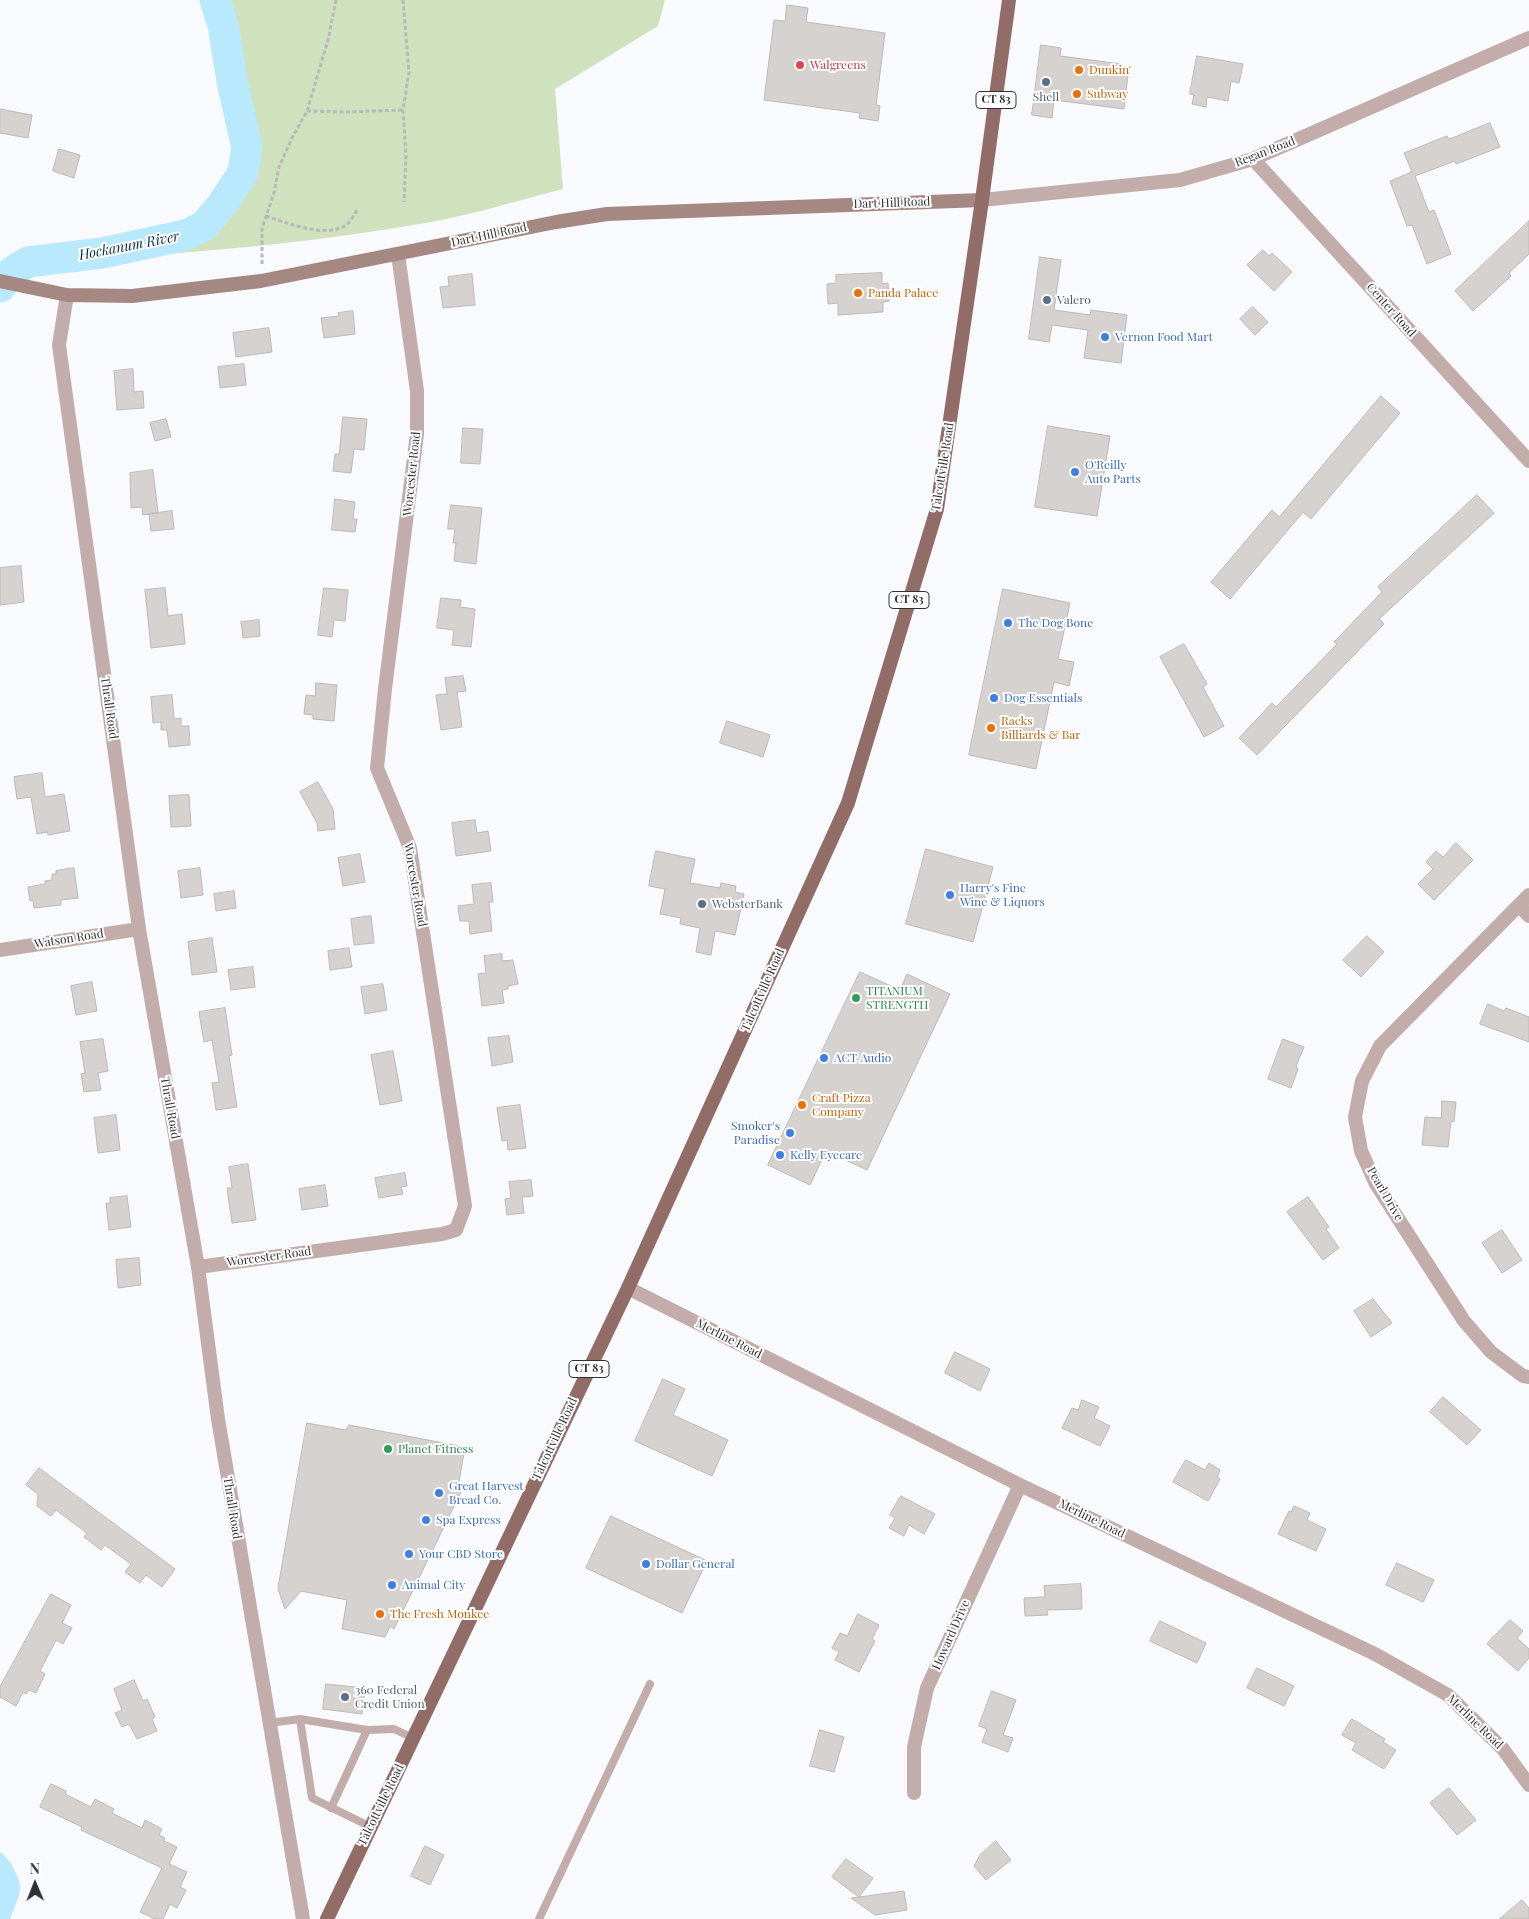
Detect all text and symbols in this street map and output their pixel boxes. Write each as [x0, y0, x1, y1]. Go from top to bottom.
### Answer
place label: Walgreens [810, 58, 866, 72]
marker: Walgreens [794, 59, 806, 71]
place label: Dunkin' [1089, 63, 1131, 77]
marker: Dunkin' [1073, 64, 1085, 76]
marker: Shell [1040, 76, 1052, 88]
place label: Subway [1087, 87, 1128, 101]
marker: Subway [1071, 88, 1083, 100]
place label: Shell [1033, 90, 1059, 104]
road number: CT 83 [976, 92, 1016, 108]
street label: Regan Road [1233, 134, 1297, 170]
street label: Dart Hill Road [853, 194, 931, 212]
street label: Dart Hill Road [450, 220, 528, 250]
water label: Hockanum River [78, 228, 180, 264]
street label: Center Road [1363, 280, 1419, 340]
place label: Panda Palace [868, 286, 938, 300]
marker: Panda Palace [852, 287, 864, 299]
place label: Valero [1057, 293, 1091, 307]
marker: Valero [1041, 294, 1053, 306]
place label: Vernon Food Mart [1115, 330, 1213, 344]
marker: Vernon Food Mart [1099, 331, 1111, 343]
street label: Talcottville Road [929, 422, 957, 512]
street label: Worcester Road [400, 431, 424, 517]
place label: O'Reilly Auto Parts [1085, 458, 1141, 486]
marker: O'Reilly Auto Parts [1069, 466, 1081, 478]
road number: CT 83 [889, 592, 929, 608]
place label: The Dog Bone [1018, 616, 1093, 630]
marker: The Dog Bone [1002, 617, 1014, 629]
street label: Thrall Road [97, 676, 121, 740]
place label: Dog Essentials [1004, 691, 1082, 705]
marker: Dog Essentials [988, 692, 1000, 704]
place label: Racks Billiards & Bar [1001, 714, 1081, 742]
marker: Racks Billiards & Bar [985, 722, 997, 734]
street label: Worcester Road [401, 842, 429, 928]
place label: Harry's Fine Wine & Liquors [960, 881, 1045, 909]
marker: Harry's Fine Wine & Liquors [944, 889, 956, 901]
place label: WebsterBank [712, 897, 783, 911]
marker: WebsterBank [696, 898, 708, 910]
street label: Watson Road [33, 926, 105, 952]
street label: Talcottville Road [738, 946, 788, 1034]
place label: TITANIUM STRENGTH [866, 984, 928, 1012]
marker: TITANIUM STRENGTH [850, 992, 862, 1004]
place label: ACT Audio [834, 1051, 891, 1065]
marker: ACT Audio [818, 1052, 830, 1064]
street label: Thrall Road [157, 1076, 183, 1140]
place label: Craft Pizza Company [812, 1091, 871, 1119]
marker: Craft Pizza Company [796, 1099, 808, 1111]
place label: Smoker's Paradise [731, 1119, 780, 1147]
marker: Smoker's Paradise [784, 1127, 796, 1139]
place label: Kelly Eyecare [790, 1148, 862, 1162]
marker: Kelly Eyecare [774, 1149, 786, 1161]
street label: Pearl Drive [1364, 1164, 1406, 1224]
street label: Worcester Road [226, 1244, 312, 1270]
street label: Merline Road [694, 1316, 764, 1362]
road number: CT 83 [569, 1360, 609, 1378]
street label: Talcottville Road [530, 1395, 580, 1483]
place label: Planet Fitness [398, 1442, 473, 1456]
marker: Planet Fitness [382, 1443, 394, 1455]
street label: Thrall Road [220, 1476, 244, 1540]
place label: Great Harvest Bread Co. [449, 1479, 524, 1507]
marker: Great Harvest Bread Co. [433, 1487, 445, 1499]
street label: Merline Road [1057, 1497, 1127, 1541]
place label: Spa Express [436, 1513, 501, 1527]
marker: Spa Express [420, 1514, 432, 1526]
place label: Your CBD Store [419, 1547, 503, 1561]
marker: Your CBD Store [403, 1548, 415, 1560]
place label: Dollar General [656, 1557, 735, 1571]
marker: Dollar General [640, 1558, 652, 1570]
place label: Animal City [402, 1578, 465, 1592]
marker: Animal City [386, 1579, 398, 1591]
street label: Howard Drive [929, 1598, 973, 1672]
place label: The Fresh Monkee [390, 1607, 489, 1621]
marker: The Fresh Monkee [374, 1608, 386, 1620]
place label: 360 Federal Credit Union [355, 1683, 425, 1711]
marker: 360 Federal Credit Union [339, 1691, 351, 1703]
street label: Merline Road [1444, 1692, 1506, 1752]
street label: Talcottville Road [355, 1762, 407, 1848]
north arrow [10, 1859, 60, 1909]
text: N [30, 1859, 40, 1878]

